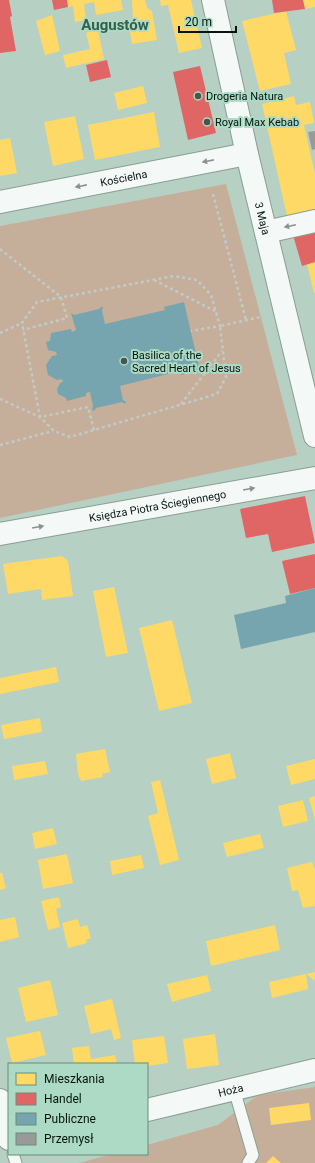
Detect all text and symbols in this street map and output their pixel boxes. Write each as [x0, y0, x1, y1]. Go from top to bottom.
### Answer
scale bar [179, 8, 236, 34]
text: 20 m [185, 15, 212, 29]
district label: Augustów [81, 16, 149, 34]
place label: Drogeria Natura [206, 90, 283, 103]
marker: Drogeria Natura [193, 91, 203, 101]
place label: Royal Max Kebab [215, 116, 299, 129]
marker: Royal Max Kebab [202, 117, 212, 127]
one-way arrow [202, 159, 214, 165]
street label: Kościelna [99, 168, 148, 189]
one-way arrow [75, 184, 87, 190]
street label: 3 Maja [252, 201, 272, 236]
one-way arrow [284, 224, 297, 230]
place label: Basilica of the Sacred Heart of Jesus [132, 349, 241, 375]
marker: Basilica of the Sacred Heart of Jesus [119, 356, 129, 366]
one-way arrow [243, 486, 255, 492]
street label: Księdza Piotra Ściegiennego [88, 488, 227, 525]
one-way arrow [32, 524, 44, 530]
legend [8, 1063, 148, 1155]
text: Mieszkania [44, 1072, 105, 1086]
street label: Hoża [217, 1081, 245, 1100]
text: Handel [44, 1092, 82, 1106]
text: Publiczne [44, 1112, 96, 1126]
text: Przemysł [44, 1132, 94, 1146]

